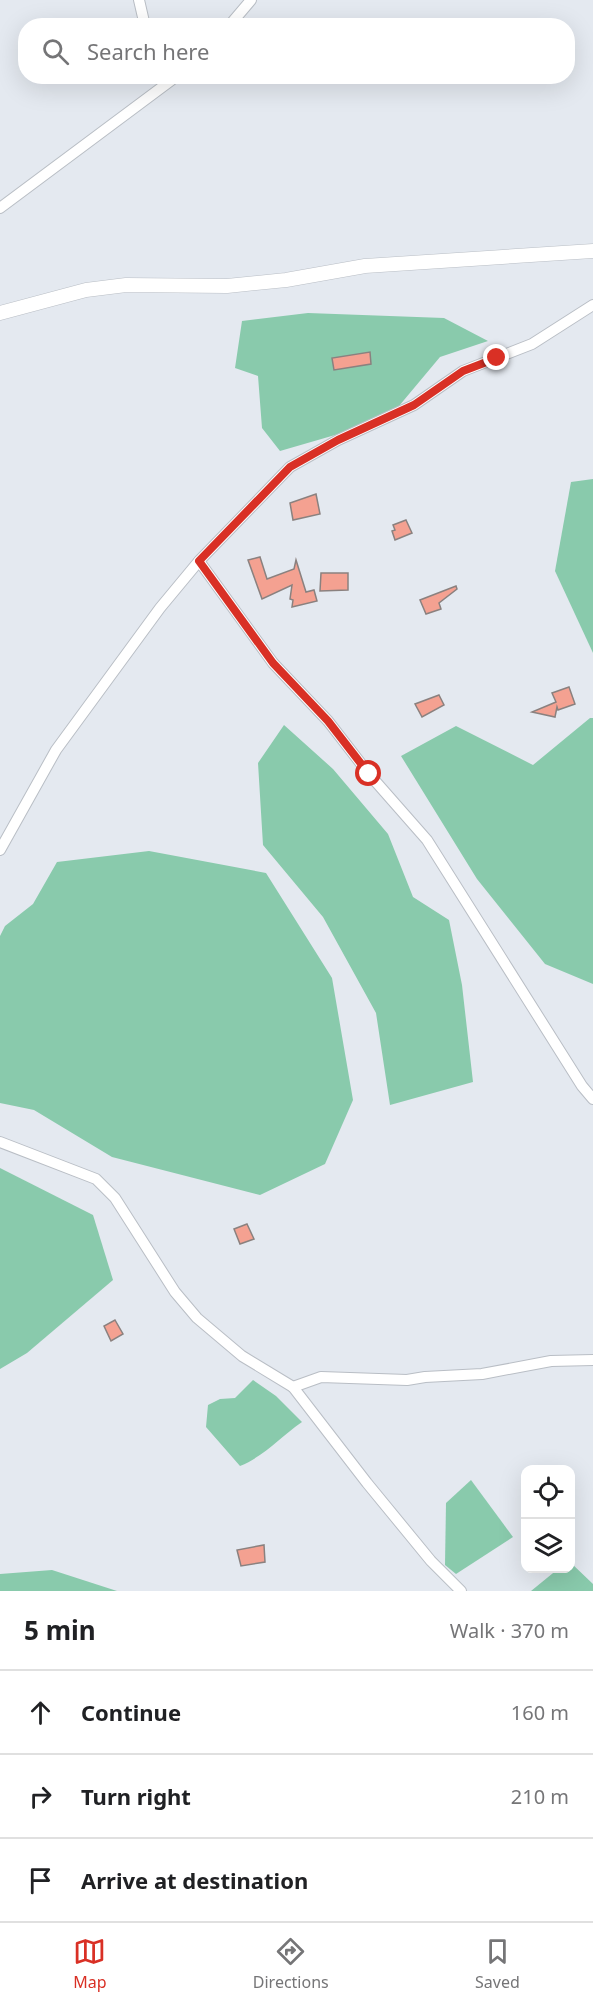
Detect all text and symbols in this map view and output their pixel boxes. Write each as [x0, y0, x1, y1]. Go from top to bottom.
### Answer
search box [18, 18, 575, 84]
icon: search [39, 35, 72, 68]
text: Search here [87, 36, 209, 66]
route end [483, 344, 509, 370]
route start [355, 760, 381, 786]
map controls [521, 1465, 575, 1573]
button: locate [521, 1465, 575, 1519]
button: layers [521, 1519, 575, 1573]
text: 5 min [24, 1612, 96, 1648]
text: Walk · 370 m [450, 1617, 569, 1644]
icon: ahead [24, 1696, 57, 1729]
text: Continue [81, 1697, 181, 1727]
text: 160 m [511, 1699, 569, 1726]
icon: right [24, 1780, 57, 1813]
text: Turn right [81, 1781, 191, 1811]
text: 210 m [511, 1783, 569, 1810]
icon: arrive [24, 1864, 57, 1897]
text: Arrive at destination [81, 1865, 308, 1895]
tab: Map [73, 1935, 106, 1993]
tab: Directions [253, 1935, 329, 1993]
tab: Saved [475, 1935, 520, 1993]

